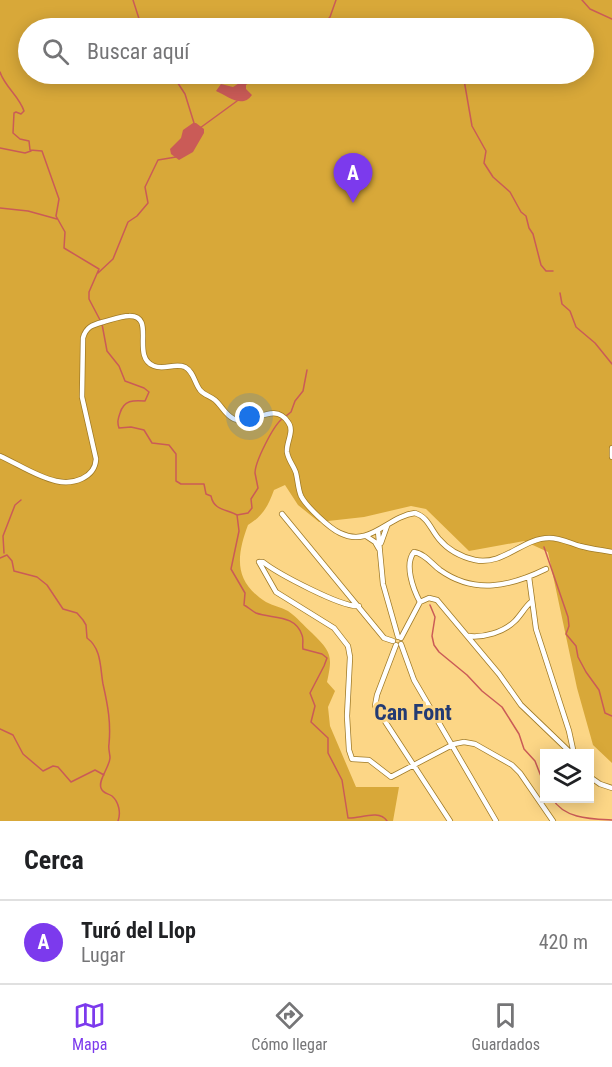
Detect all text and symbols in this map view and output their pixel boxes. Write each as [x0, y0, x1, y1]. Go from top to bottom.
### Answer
search box [18, 18, 594, 84]
icon: search [39, 35, 72, 68]
text: Buscar aquí [87, 39, 190, 64]
pin: A [334, 154, 372, 203]
your location [235, 402, 264, 431]
district label: Can Font [374, 700, 452, 725]
map controls [540, 749, 594, 803]
button: layers [540, 749, 594, 803]
text: Cerca [24, 845, 84, 875]
text: Turó del Llop [81, 918, 196, 943]
text: A [38, 930, 49, 954]
text: 420 m [539, 930, 588, 954]
text: Lugar [81, 943, 125, 967]
tab: Mapa [72, 999, 107, 1054]
tab: Cómo llegar [251, 999, 327, 1054]
tab: Guardados [472, 999, 540, 1054]

